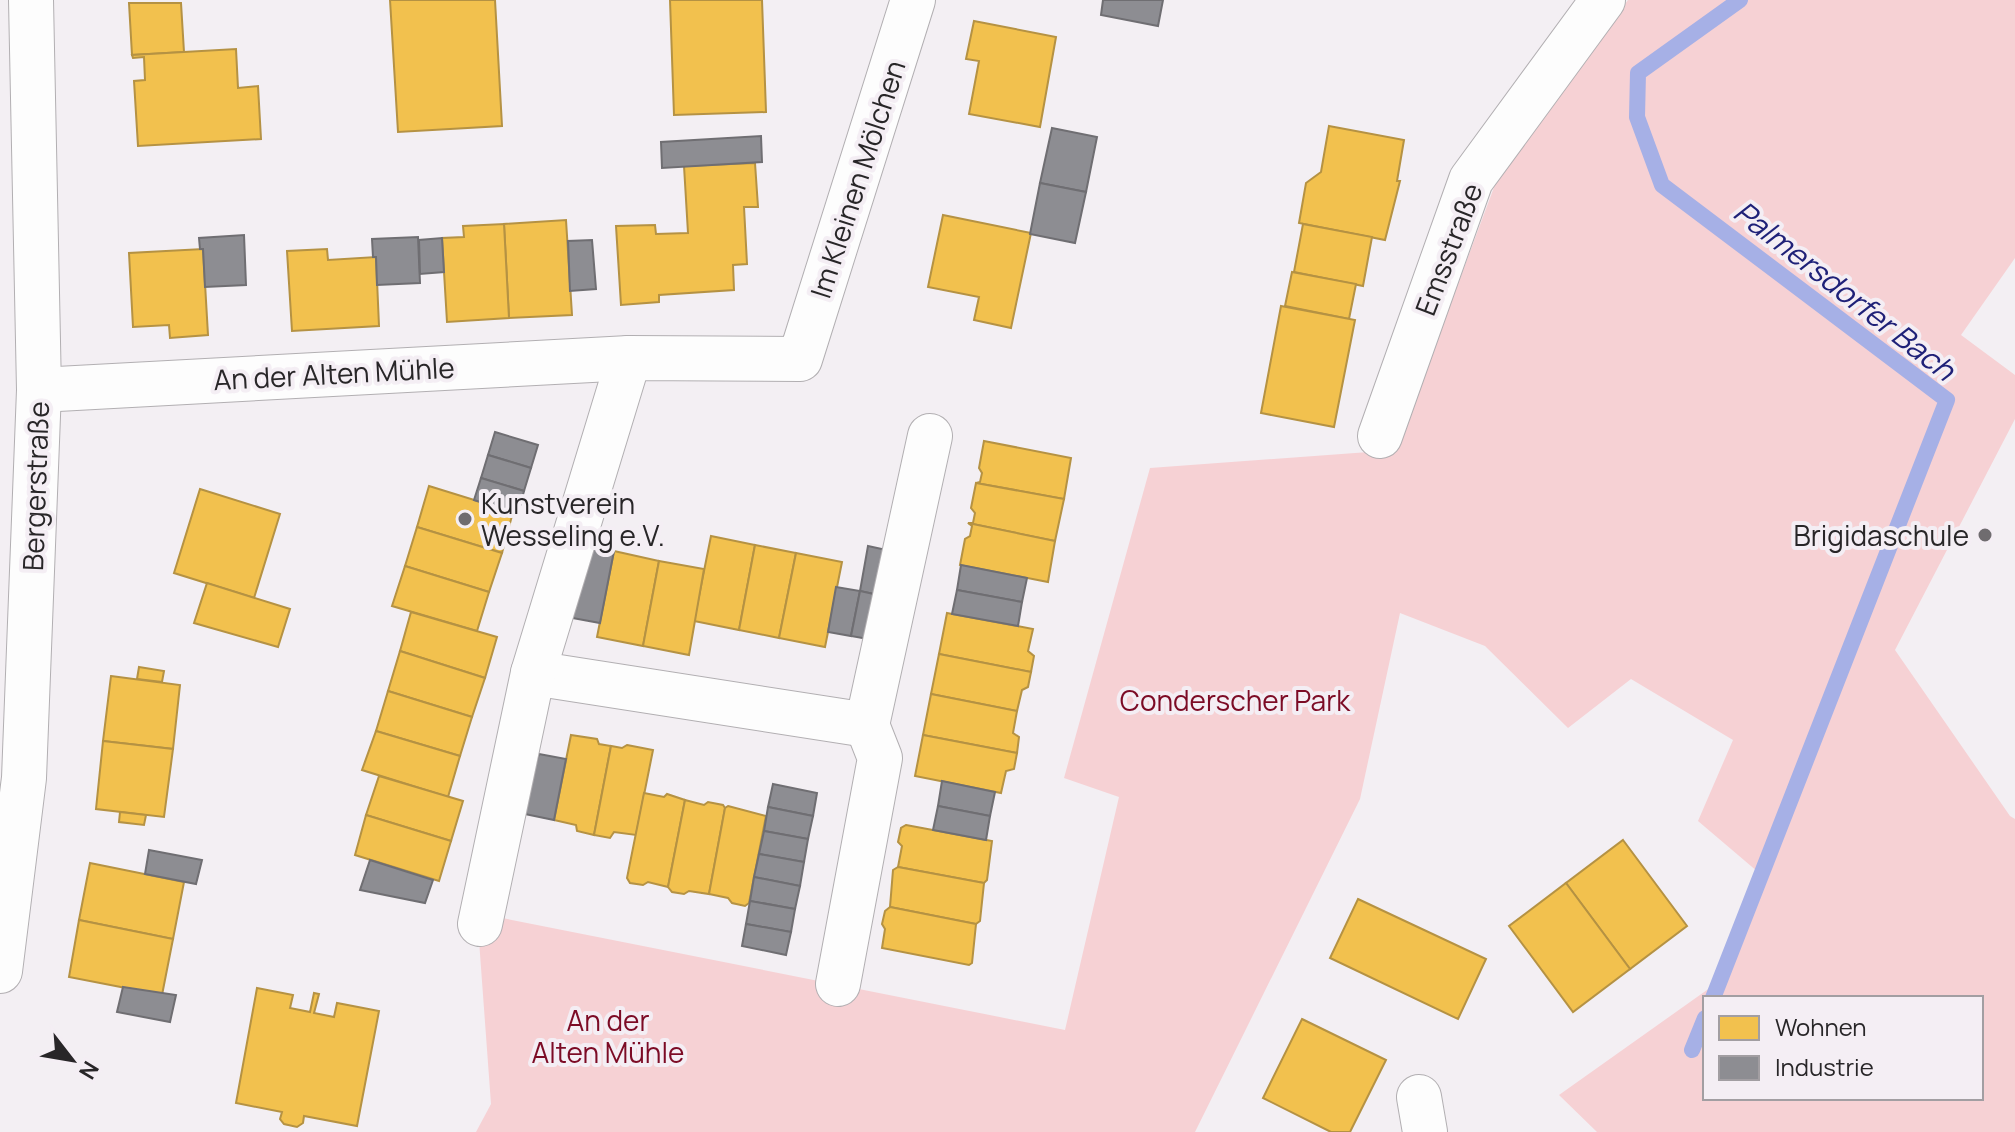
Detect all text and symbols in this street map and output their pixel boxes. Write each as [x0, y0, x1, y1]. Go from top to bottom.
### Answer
street label: Im Kleinen Mölchen [801, 55, 913, 303]
street label: Emsstraße [1405, 178, 1491, 320]
water label: Palmersdorfer Bach [1726, 191, 1965, 390]
street label: An der Alten Mühle [212, 348, 456, 398]
street label: Bergerstraße [13, 401, 57, 571]
place label: Kunstverein Wesseling e.V. [481, 484, 665, 554]
marker: Kunstverein Wesseling e.V. [456, 510, 474, 528]
place label: Brigidaschule [1794, 516, 1969, 554]
marker: Brigidaschule [1976, 526, 1994, 544]
park label: Conderscher Park [1120, 681, 1351, 719]
legend [1703, 996, 1983, 1100]
park label: An der Alten Mühle [532, 1001, 684, 1071]
text: Wohnen [1775, 1010, 1867, 1043]
north arrow [32, 1020, 112, 1100]
text: Industrie [1775, 1050, 1874, 1083]
text: N [72, 1056, 106, 1085]

